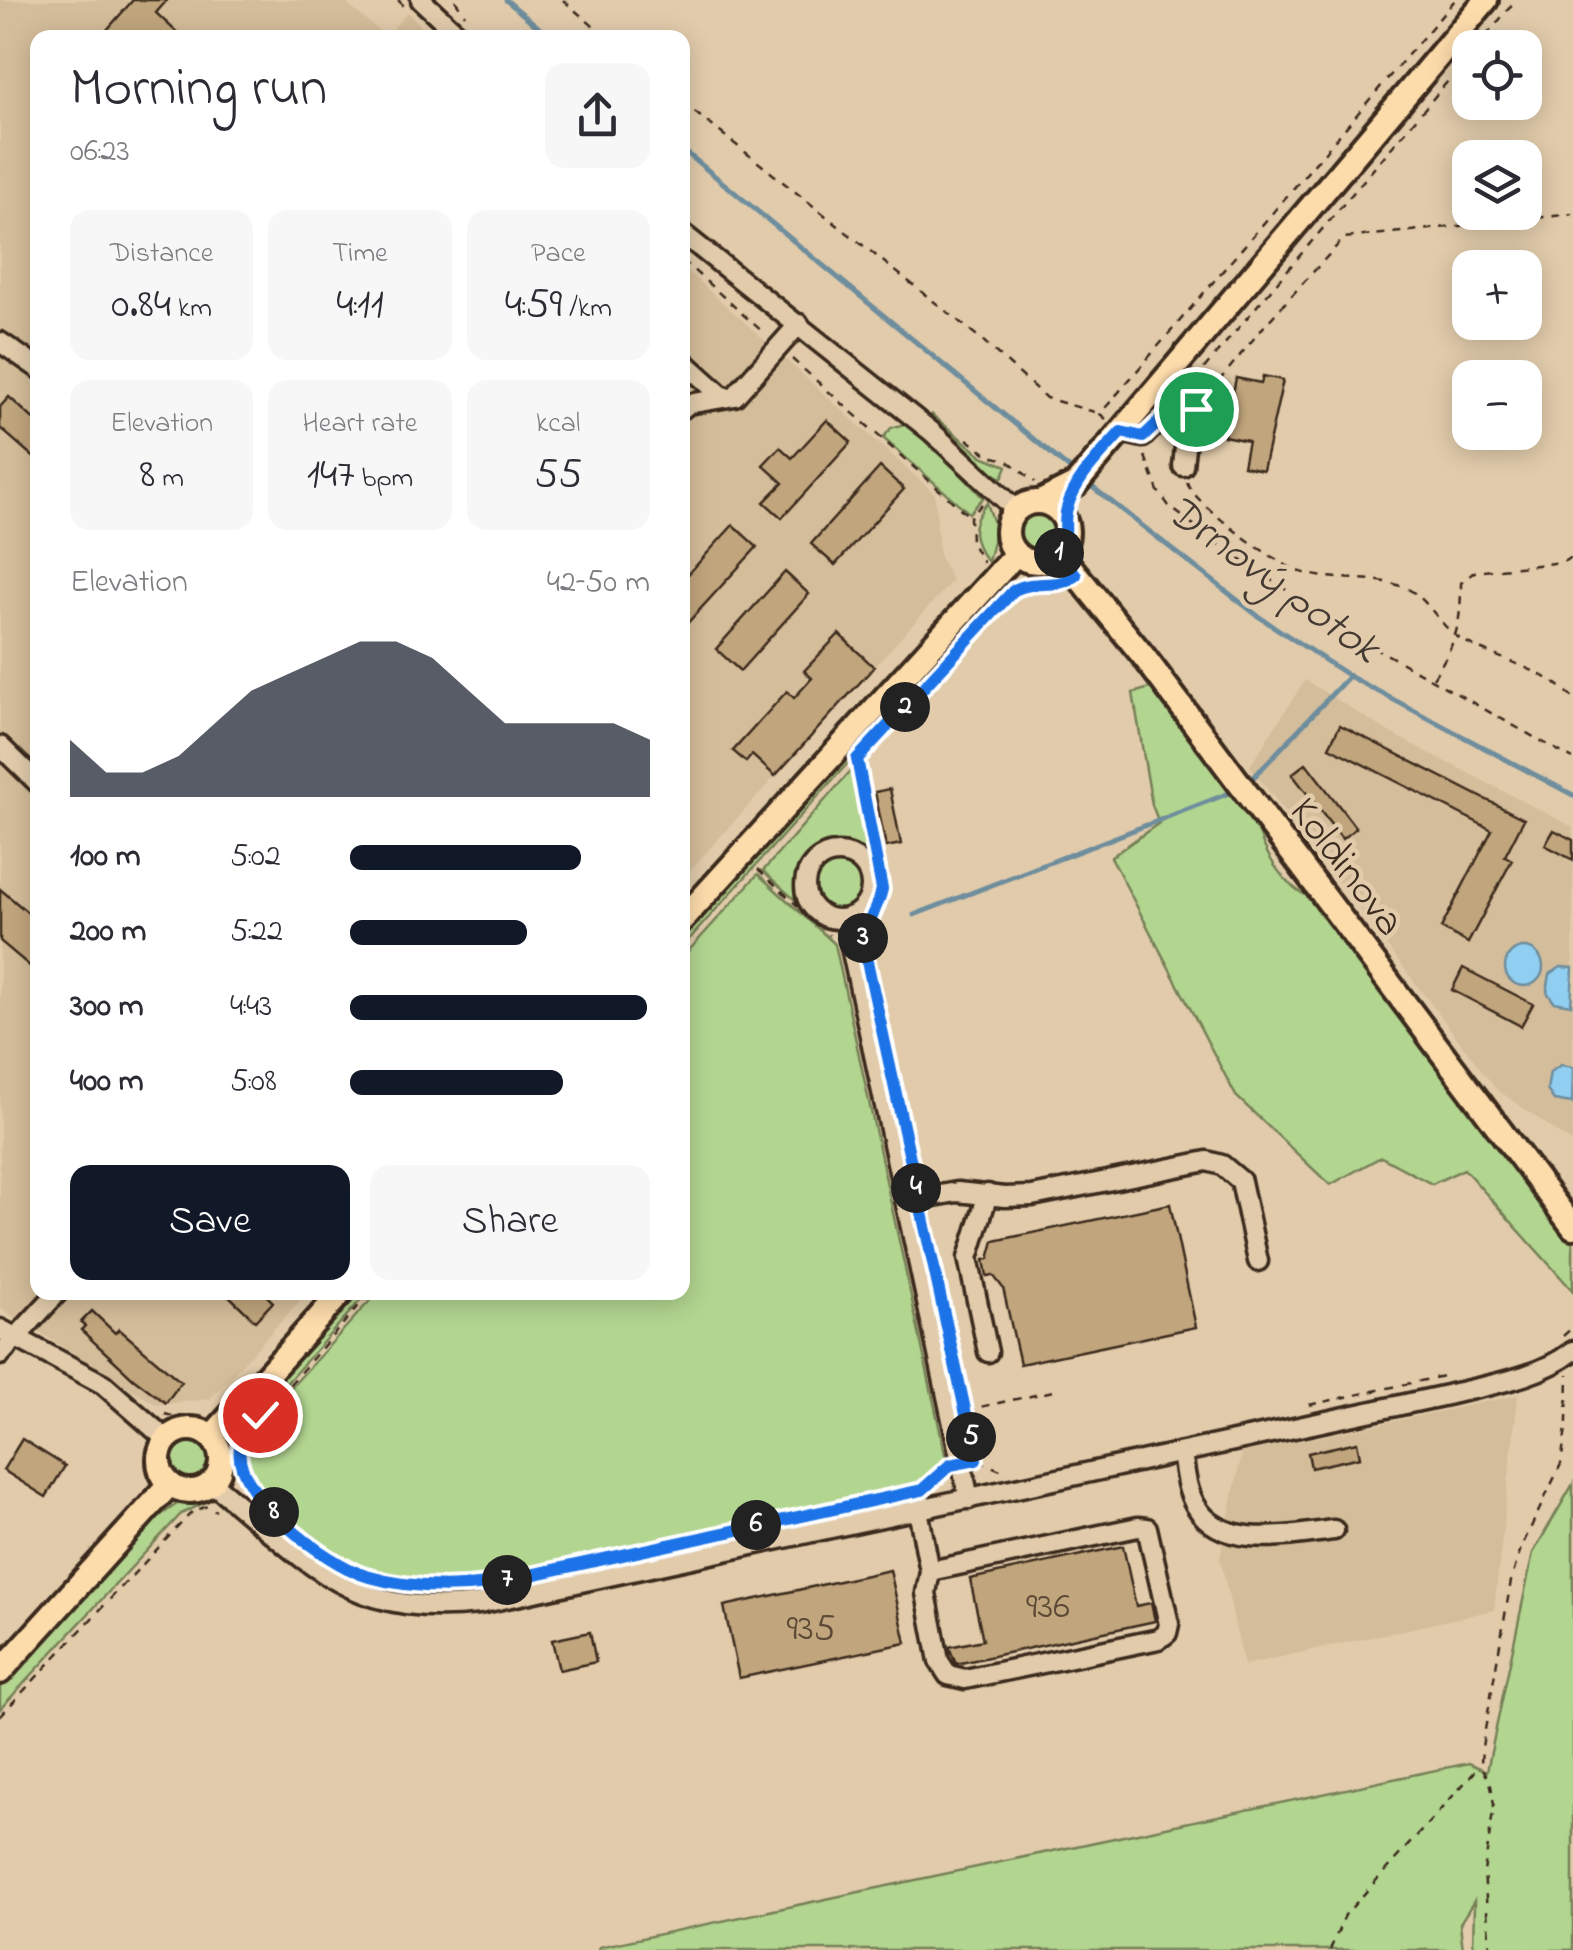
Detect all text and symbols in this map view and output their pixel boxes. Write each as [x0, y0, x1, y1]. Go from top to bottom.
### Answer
map controls [1452, 30, 1542, 450]
button: locate [1452, 30, 1542, 120]
text: Morning run [70, 51, 327, 131]
button: share [545, 63, 650, 168]
text: 06:23 [70, 129, 130, 176]
button: layers [1452, 140, 1542, 230]
text: Distance [110, 234, 213, 275]
text: Time [332, 234, 388, 275]
text: Pace [531, 234, 586, 275]
button: + [1452, 250, 1542, 340]
text: 0.84 [111, 275, 171, 336]
text: 4:11 [336, 275, 384, 336]
text: 4:59 [505, 275, 562, 336]
text: km [171, 289, 212, 330]
text: /km [562, 289, 612, 330]
button: − [1452, 360, 1542, 450]
pin [1154, 367, 1239, 452]
icon: arrive [1169, 382, 1224, 437]
text: Elevation [110, 404, 213, 445]
text: Heart rate [303, 404, 417, 445]
text: kcal [536, 404, 581, 445]
text: 8 [139, 445, 155, 506]
text: 147 [307, 445, 355, 506]
text: 55 [534, 445, 582, 506]
text: m [155, 459, 184, 500]
text: bpm [355, 459, 413, 500]
water label: Drnový potok [1151, 481, 1395, 683]
pin: 1 [1034, 528, 1084, 578]
text: 1 [1055, 532, 1063, 573]
text: Elevation [70, 560, 188, 607]
text: 42–50 m [547, 560, 650, 607]
pin: 2 [880, 682, 930, 732]
text: 2 [898, 686, 912, 727]
street label: Koldinova [1273, 785, 1418, 950]
text: 100 m [70, 834, 141, 881]
text: 5:02 [230, 834, 281, 881]
text: 200 m [70, 909, 146, 956]
text: 5:22 [230, 909, 283, 956]
pin: 3 [838, 913, 888, 963]
text: 3 [857, 917, 869, 958]
text: 300 m [70, 984, 144, 1031]
text: 4:43 [230, 984, 272, 1031]
text: 400 m [70, 1059, 144, 1106]
text: 5:08 [230, 1059, 277, 1106]
pin: 4 [891, 1163, 941, 1213]
button: Save [70, 1165, 350, 1280]
button: Share [370, 1165, 650, 1280]
text: 4 [910, 1167, 922, 1208]
pin [218, 1373, 303, 1458]
icon: check [233, 1388, 288, 1443]
pin: 5 [946, 1412, 996, 1462]
text: 5 [963, 1416, 979, 1457]
pin: 8 [249, 1487, 299, 1537]
text: 8 [269, 1491, 279, 1532]
pin: 6 [731, 1500, 781, 1550]
text: 6 [750, 1504, 762, 1545]
pin: 7 [482, 1555, 532, 1605]
text: 7 [501, 1559, 513, 1600]
house number: 936 [1026, 1580, 1070, 1636]
house number: 935 [787, 1602, 835, 1658]

